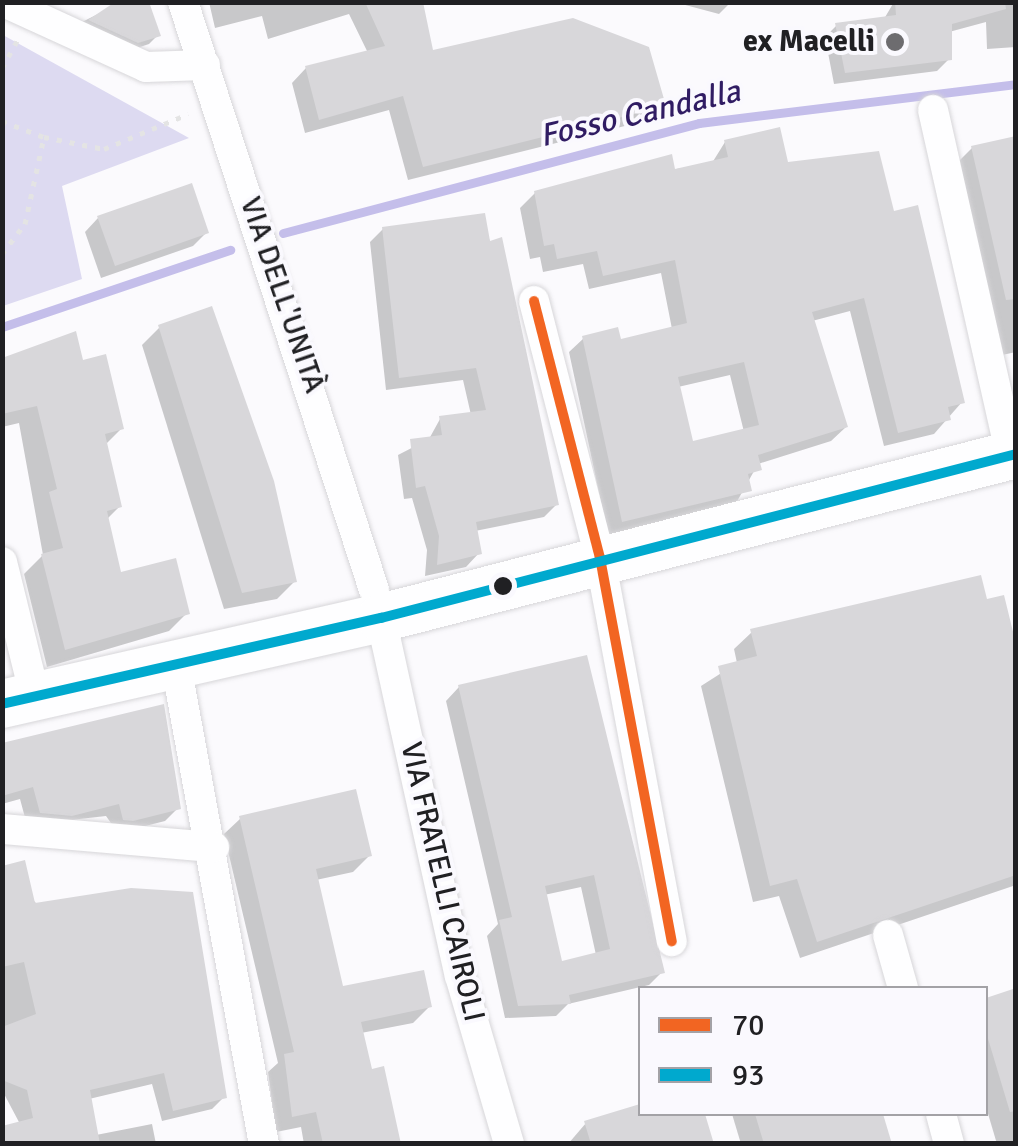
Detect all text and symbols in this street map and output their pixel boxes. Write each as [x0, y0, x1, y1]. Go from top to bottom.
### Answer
place label: ex Macelli [743, 24, 875, 60]
marker: ex Macelli [884, 31, 906, 53]
water label: Fosso Candalla [536, 72, 744, 156]
street label: VIA DELL'UNITÀ [232, 192, 332, 398]
unlabelled marker [493, 576, 513, 596]
street label: VIA FRATELLI CAIROLI [392, 739, 492, 1025]
legend [638, 986, 988, 1116]
text: 70 [732, 1007, 764, 1044]
text: 93 [732, 1057, 764, 1094]

